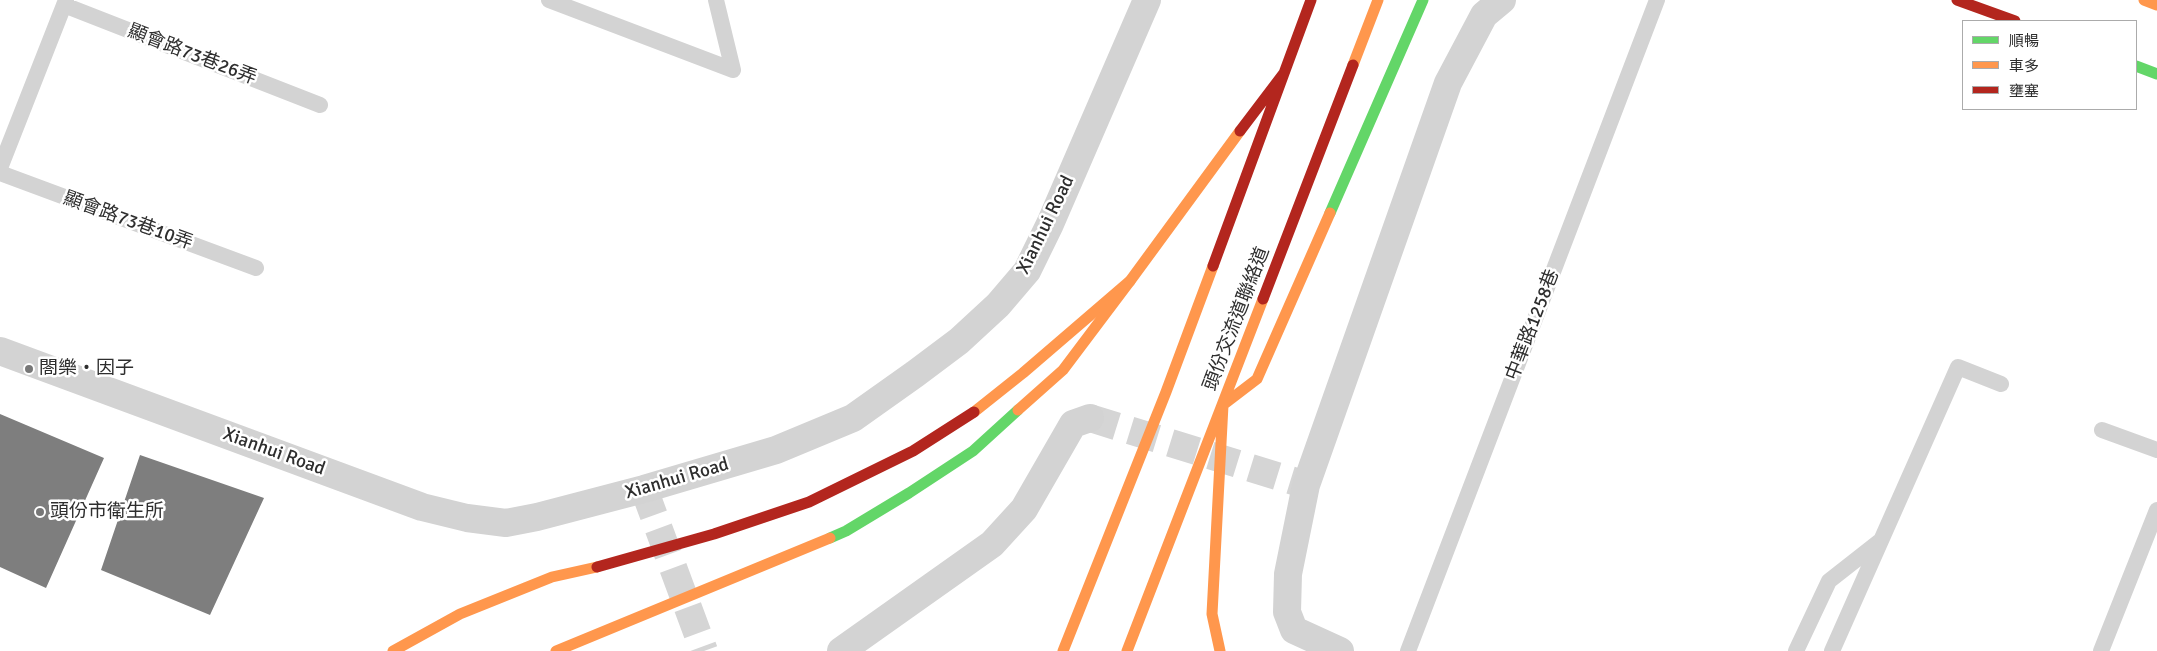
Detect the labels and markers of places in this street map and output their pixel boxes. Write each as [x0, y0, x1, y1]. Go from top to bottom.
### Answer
place label: 閤樂‧因子 [39, 358, 134, 380]
marker: 閤樂‧因子 [23, 363, 35, 375]
place label: 頭份市衛生所 [50, 501, 164, 523]
marker: 頭份市衛生所 [34, 506, 46, 518]

